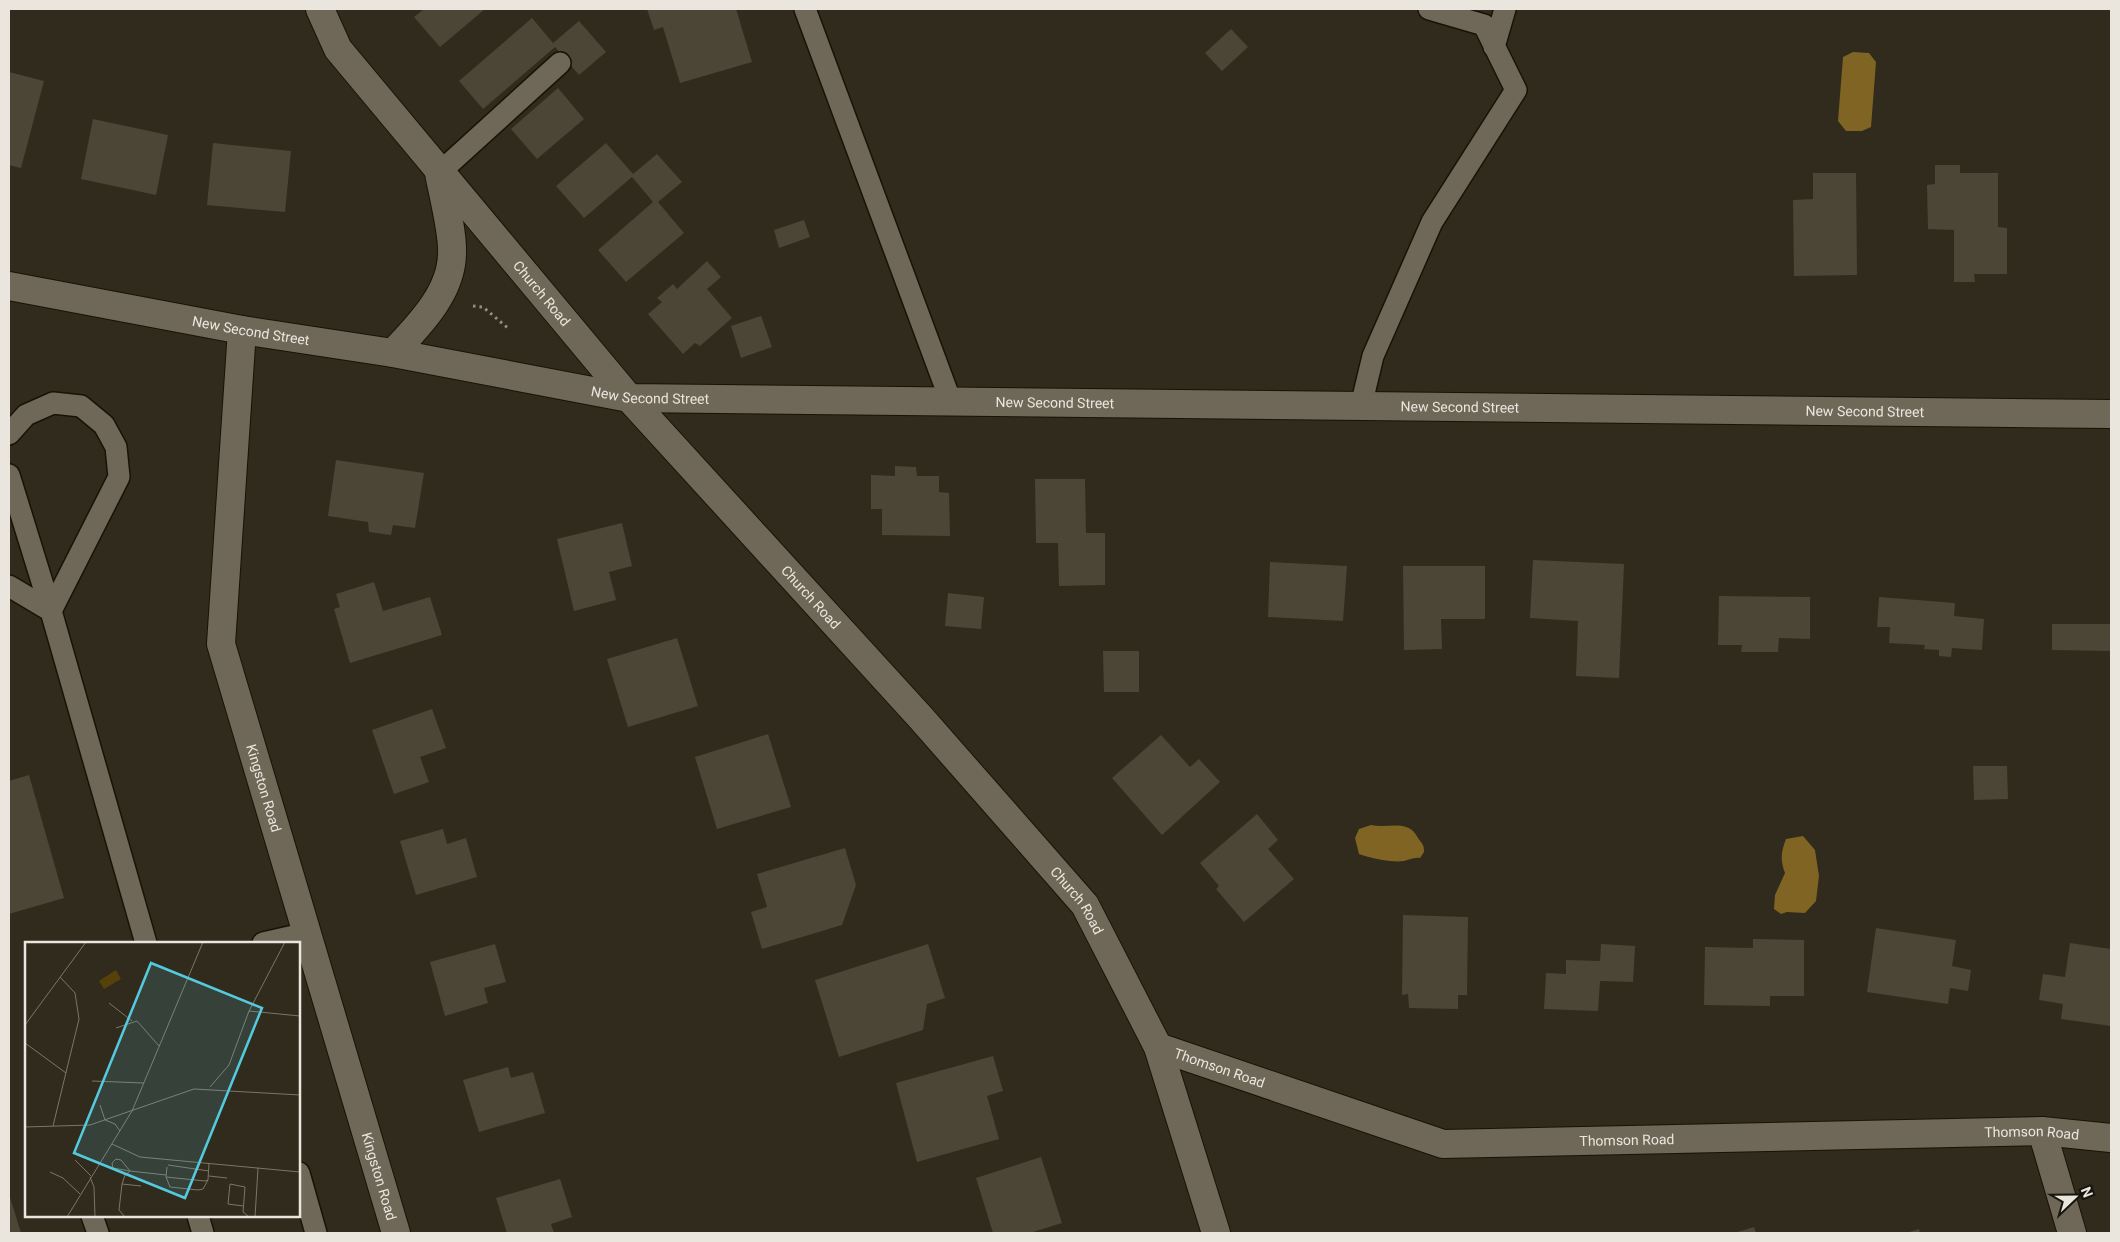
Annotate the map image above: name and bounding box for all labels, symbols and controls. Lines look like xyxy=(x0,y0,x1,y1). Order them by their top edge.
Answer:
street label: Church Road xyxy=(510,258,573,329)
street label: New Second Street xyxy=(191,313,311,348)
street label: New Second Street xyxy=(590,383,710,407)
street label: New Second Street xyxy=(995,394,1115,411)
street label: New Second Street xyxy=(1400,398,1520,416)
street label: New Second Street xyxy=(1805,403,1925,420)
street label: Church Road xyxy=(778,562,844,632)
street label: Kingston Road xyxy=(243,742,284,834)
street label: Church Road xyxy=(1047,864,1107,937)
inset map xyxy=(25,942,300,1217)
street label: Thomson Road xyxy=(1172,1045,1267,1091)
street label: Thomson Road xyxy=(1984,1123,2080,1143)
street label: Kingston Road xyxy=(359,1130,400,1222)
street label: Thomson Road xyxy=(1579,1131,1675,1149)
north arrow xyxy=(2050,1172,2100,1222)
text: N xyxy=(2078,1185,2096,1200)

